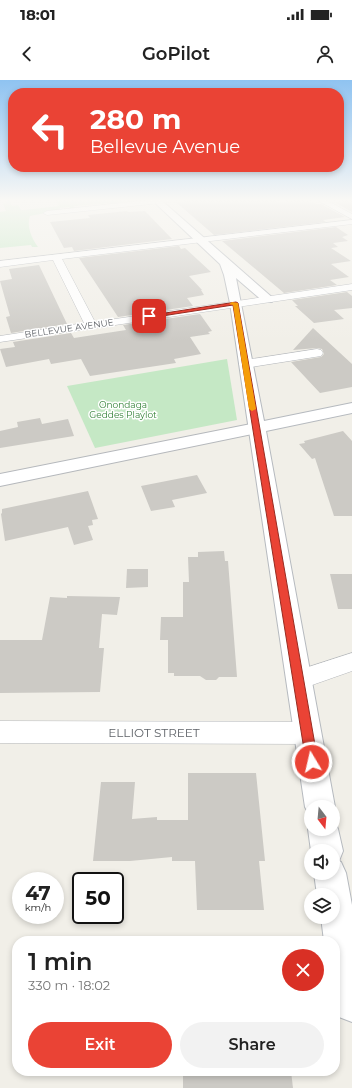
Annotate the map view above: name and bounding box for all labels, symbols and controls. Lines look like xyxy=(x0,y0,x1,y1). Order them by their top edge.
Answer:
text: 18:01 xyxy=(20,5,56,24)
icon: back xyxy=(16,43,38,65)
text: GoPilot xyxy=(142,43,210,65)
icon: person xyxy=(314,43,336,65)
text: 280 m xyxy=(90,102,181,136)
icon: left xyxy=(24,104,76,156)
text: Bellevue Avenue xyxy=(90,136,240,158)
pin xyxy=(132,299,166,333)
icon: arrive xyxy=(138,305,160,327)
street label: BELLEVUE AVENUE xyxy=(24,316,114,340)
park label: Onondaga Geddes Playlot xyxy=(89,399,157,420)
street label: ELLIOT STREET xyxy=(108,725,200,740)
position arrow xyxy=(291,741,333,783)
north arrow xyxy=(304,800,340,836)
map controls xyxy=(304,800,340,924)
button: sound xyxy=(304,844,340,880)
speed limit sign: 50 xyxy=(72,872,124,924)
text: 47 xyxy=(25,881,51,905)
button: layers xyxy=(304,888,340,924)
text: km/h xyxy=(25,901,51,914)
text: 1 min xyxy=(28,947,92,976)
button: close xyxy=(282,949,324,991)
text: 330 m · 18:02 xyxy=(28,977,110,993)
button: Exit xyxy=(28,1022,172,1068)
button: Share xyxy=(180,1022,324,1068)

